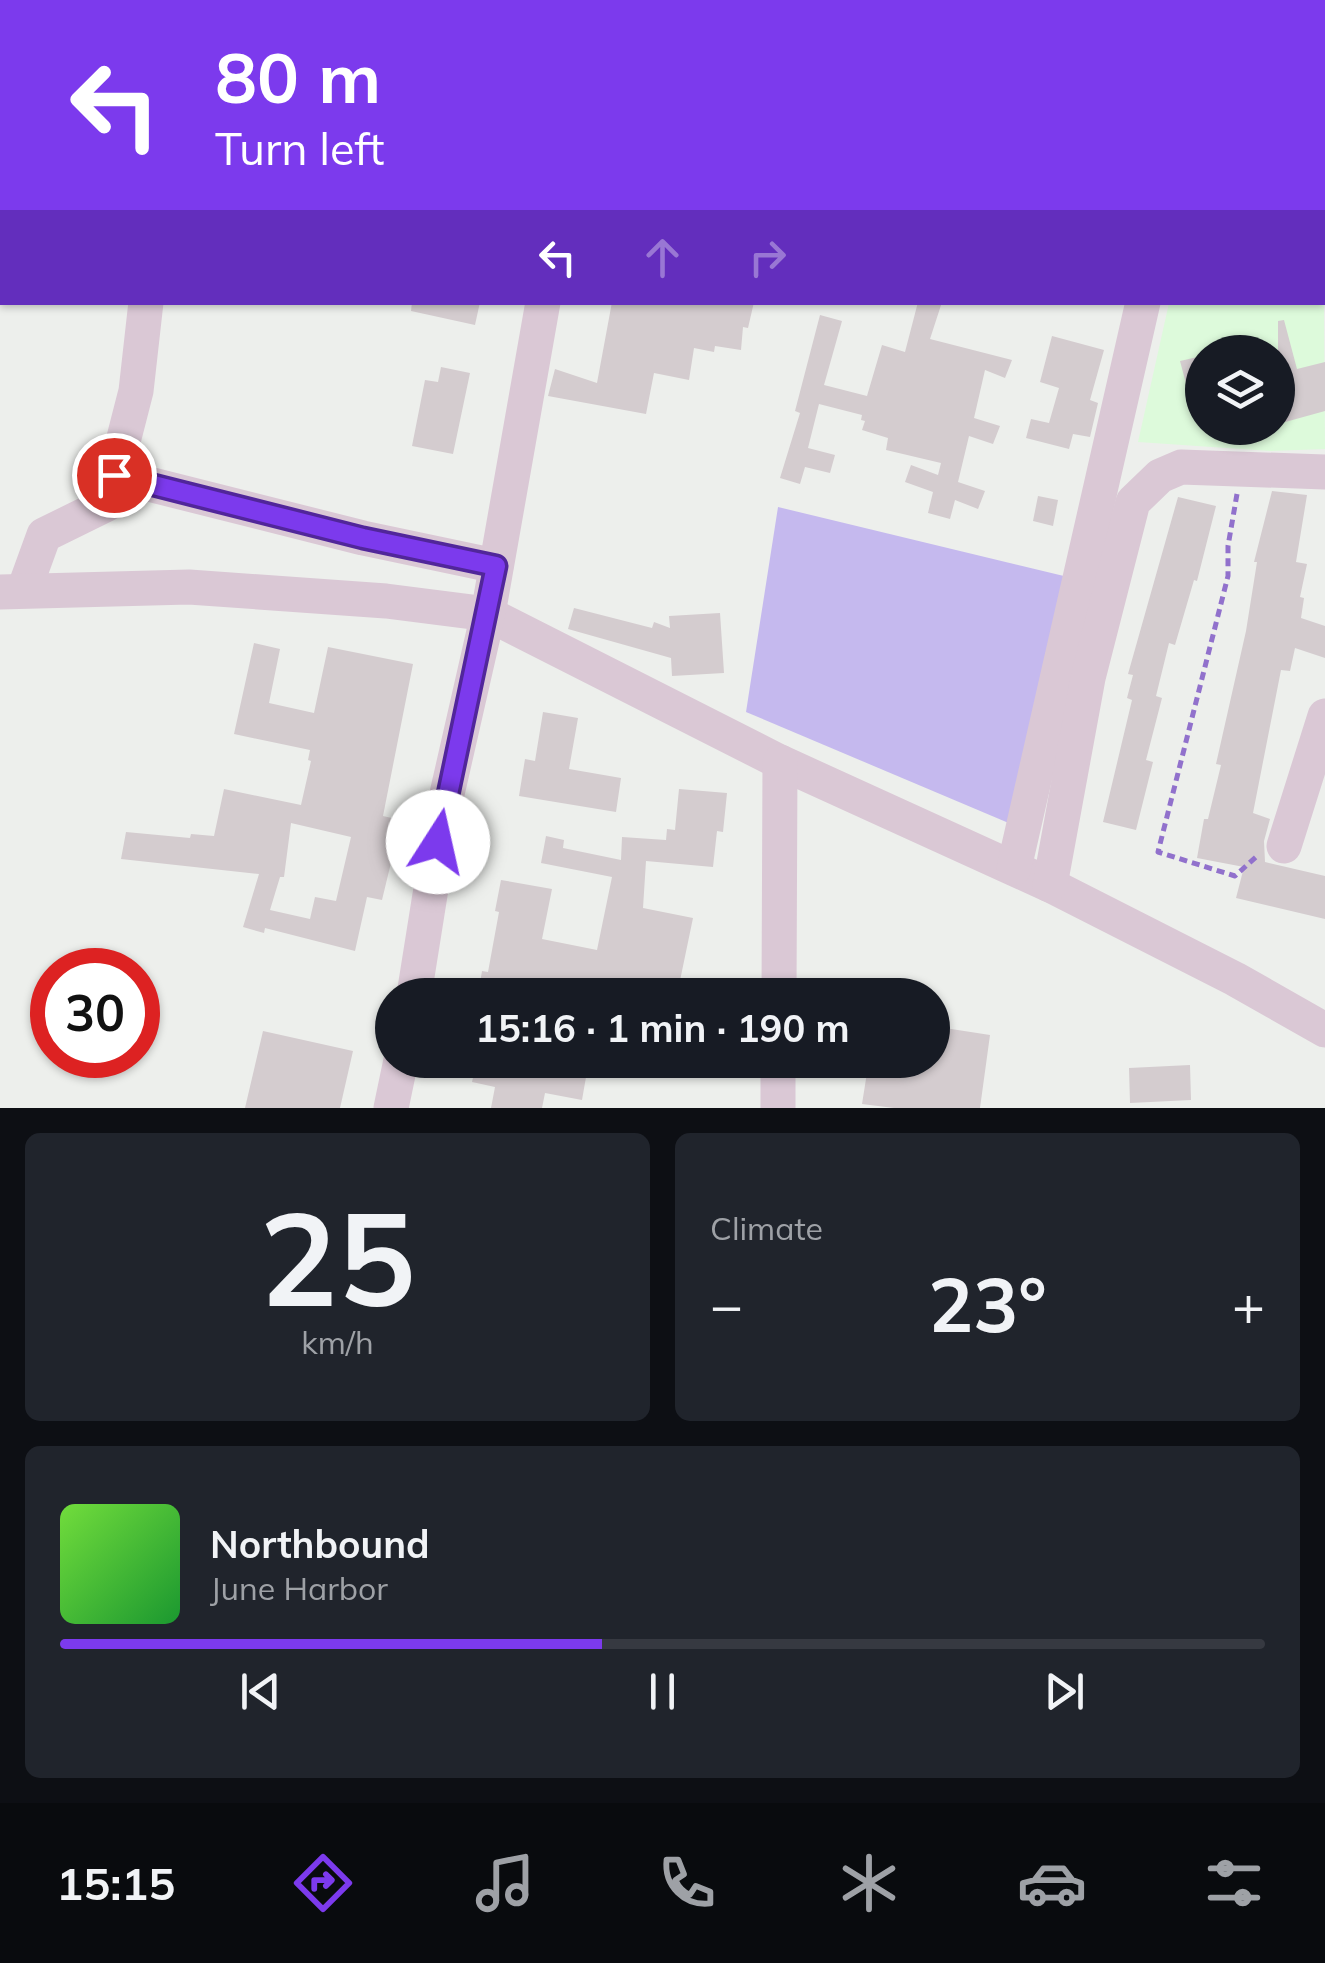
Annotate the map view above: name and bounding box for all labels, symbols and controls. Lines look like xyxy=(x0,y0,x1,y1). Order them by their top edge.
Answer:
text: 80 m xyxy=(215,33,381,121)
icon: left xyxy=(50,40,180,170)
text: Turn left xyxy=(215,120,384,176)
icon: left xyxy=(530,230,585,285)
icon: ahead xyxy=(635,230,690,285)
icon: right xyxy=(740,230,795,285)
map controls xyxy=(1185,335,1295,445)
button: layers xyxy=(1185,335,1295,445)
pin xyxy=(72,433,157,518)
icon: arrive xyxy=(87,448,142,503)
position arrow xyxy=(386,790,490,894)
speed limit sign: 30 xyxy=(30,948,160,1078)
text: 15:16 · 1 min · 190 m xyxy=(475,1004,850,1052)
text: 25 xyxy=(259,1175,416,1339)
text: Climate xyxy=(710,1208,823,1248)
text: 23° xyxy=(928,1257,1047,1351)
text: − xyxy=(710,1270,743,1339)
text: + xyxy=(1232,1270,1265,1339)
text: km/h xyxy=(301,1322,374,1362)
text: Northbound xyxy=(210,1520,430,1568)
text: June Harbor xyxy=(210,1568,388,1608)
icon: previous xyxy=(233,1664,288,1719)
icon: pause xyxy=(635,1664,690,1719)
icon: next xyxy=(1037,1664,1092,1719)
icon: directions xyxy=(288,1848,358,1918)
icon: music xyxy=(470,1848,540,1918)
icon: phone xyxy=(652,1848,722,1918)
icon: climate xyxy=(834,1848,904,1918)
icon: car xyxy=(1017,1848,1087,1918)
icon: filters xyxy=(1199,1848,1269,1918)
text: 15:15 xyxy=(56,1855,175,1911)

